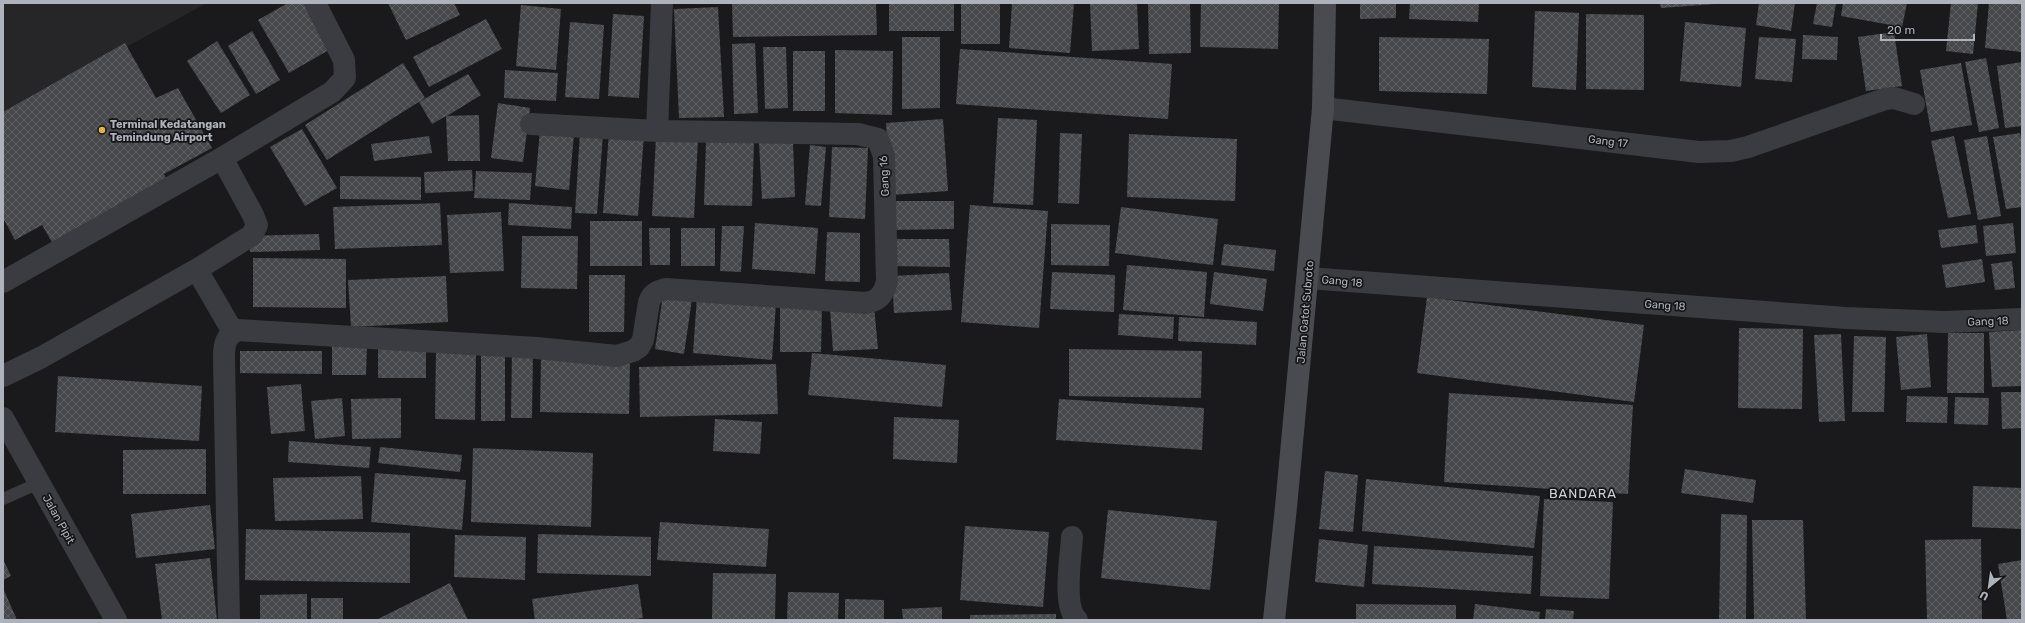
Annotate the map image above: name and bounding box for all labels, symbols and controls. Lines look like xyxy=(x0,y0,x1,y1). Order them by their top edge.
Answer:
scale bar xyxy=(1881,16,1974,42)
text: 20 m xyxy=(1887,23,1915,37)
place label: Terminal Kedatangan Temindung Airport xyxy=(110,118,226,144)
marker: Terminal Kedatangan Temindung Airport xyxy=(97,125,107,135)
street label: Gang 17 xyxy=(1587,133,1629,150)
street label: Gang 16 xyxy=(877,155,892,197)
street label: Jalan Gatot Subroto xyxy=(1295,260,1316,364)
street label: Gang 18 xyxy=(1321,273,1363,290)
street label: Gang 18 xyxy=(1644,298,1686,313)
street label: Gang 18 xyxy=(1967,314,2009,329)
district label: BANDARA xyxy=(1549,486,1617,501)
street label: Jalan Pipit xyxy=(40,492,78,547)
north arrow xyxy=(1969,567,2009,607)
text: U xyxy=(1978,588,1991,603)

